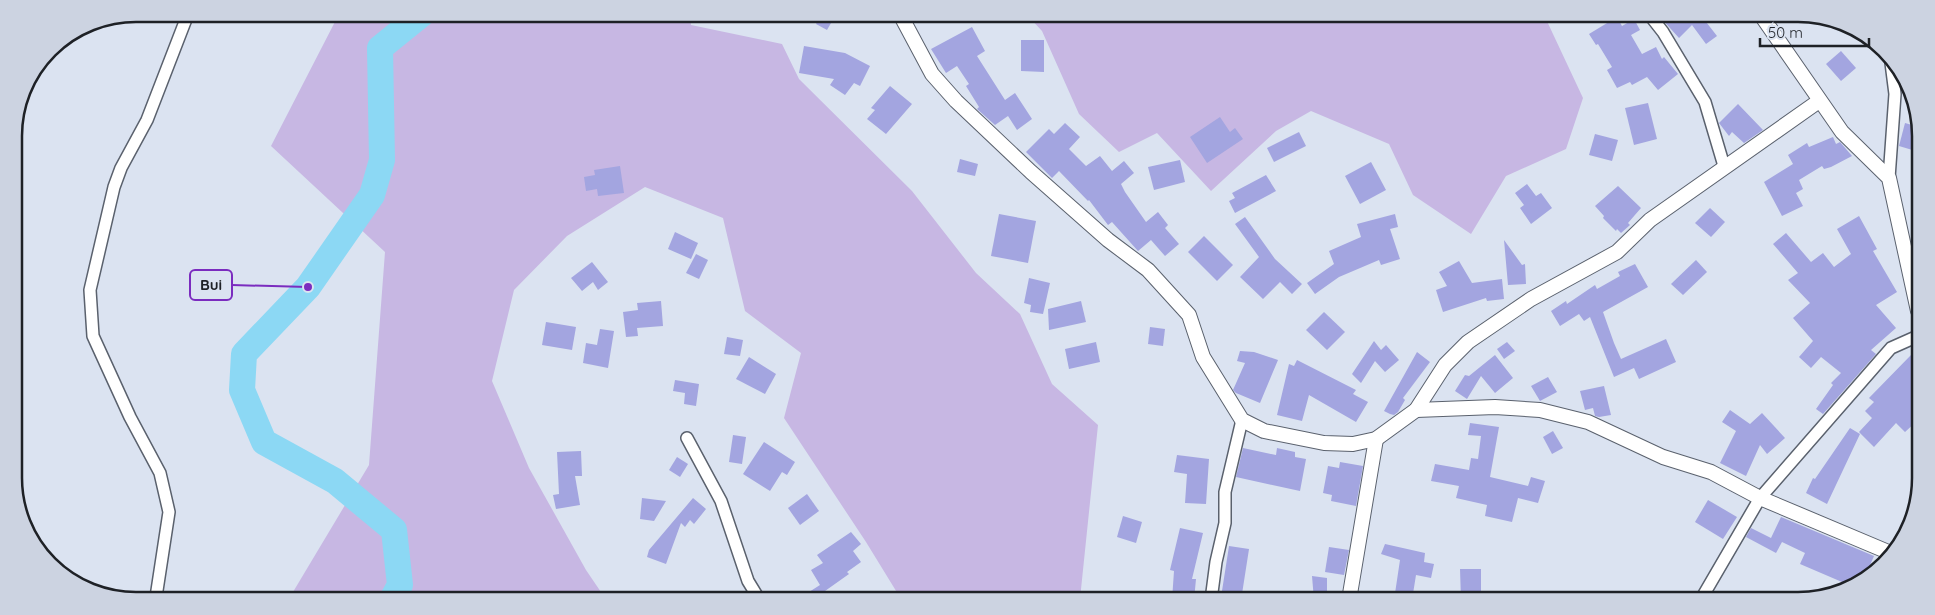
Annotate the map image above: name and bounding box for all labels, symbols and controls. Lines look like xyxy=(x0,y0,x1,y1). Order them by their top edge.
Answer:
scale bar xyxy=(1760,15,1869,47)
text: 50 m xyxy=(1768,23,1803,42)
callout: Bui xyxy=(190,270,232,300)
text: Bui xyxy=(200,275,222,294)

